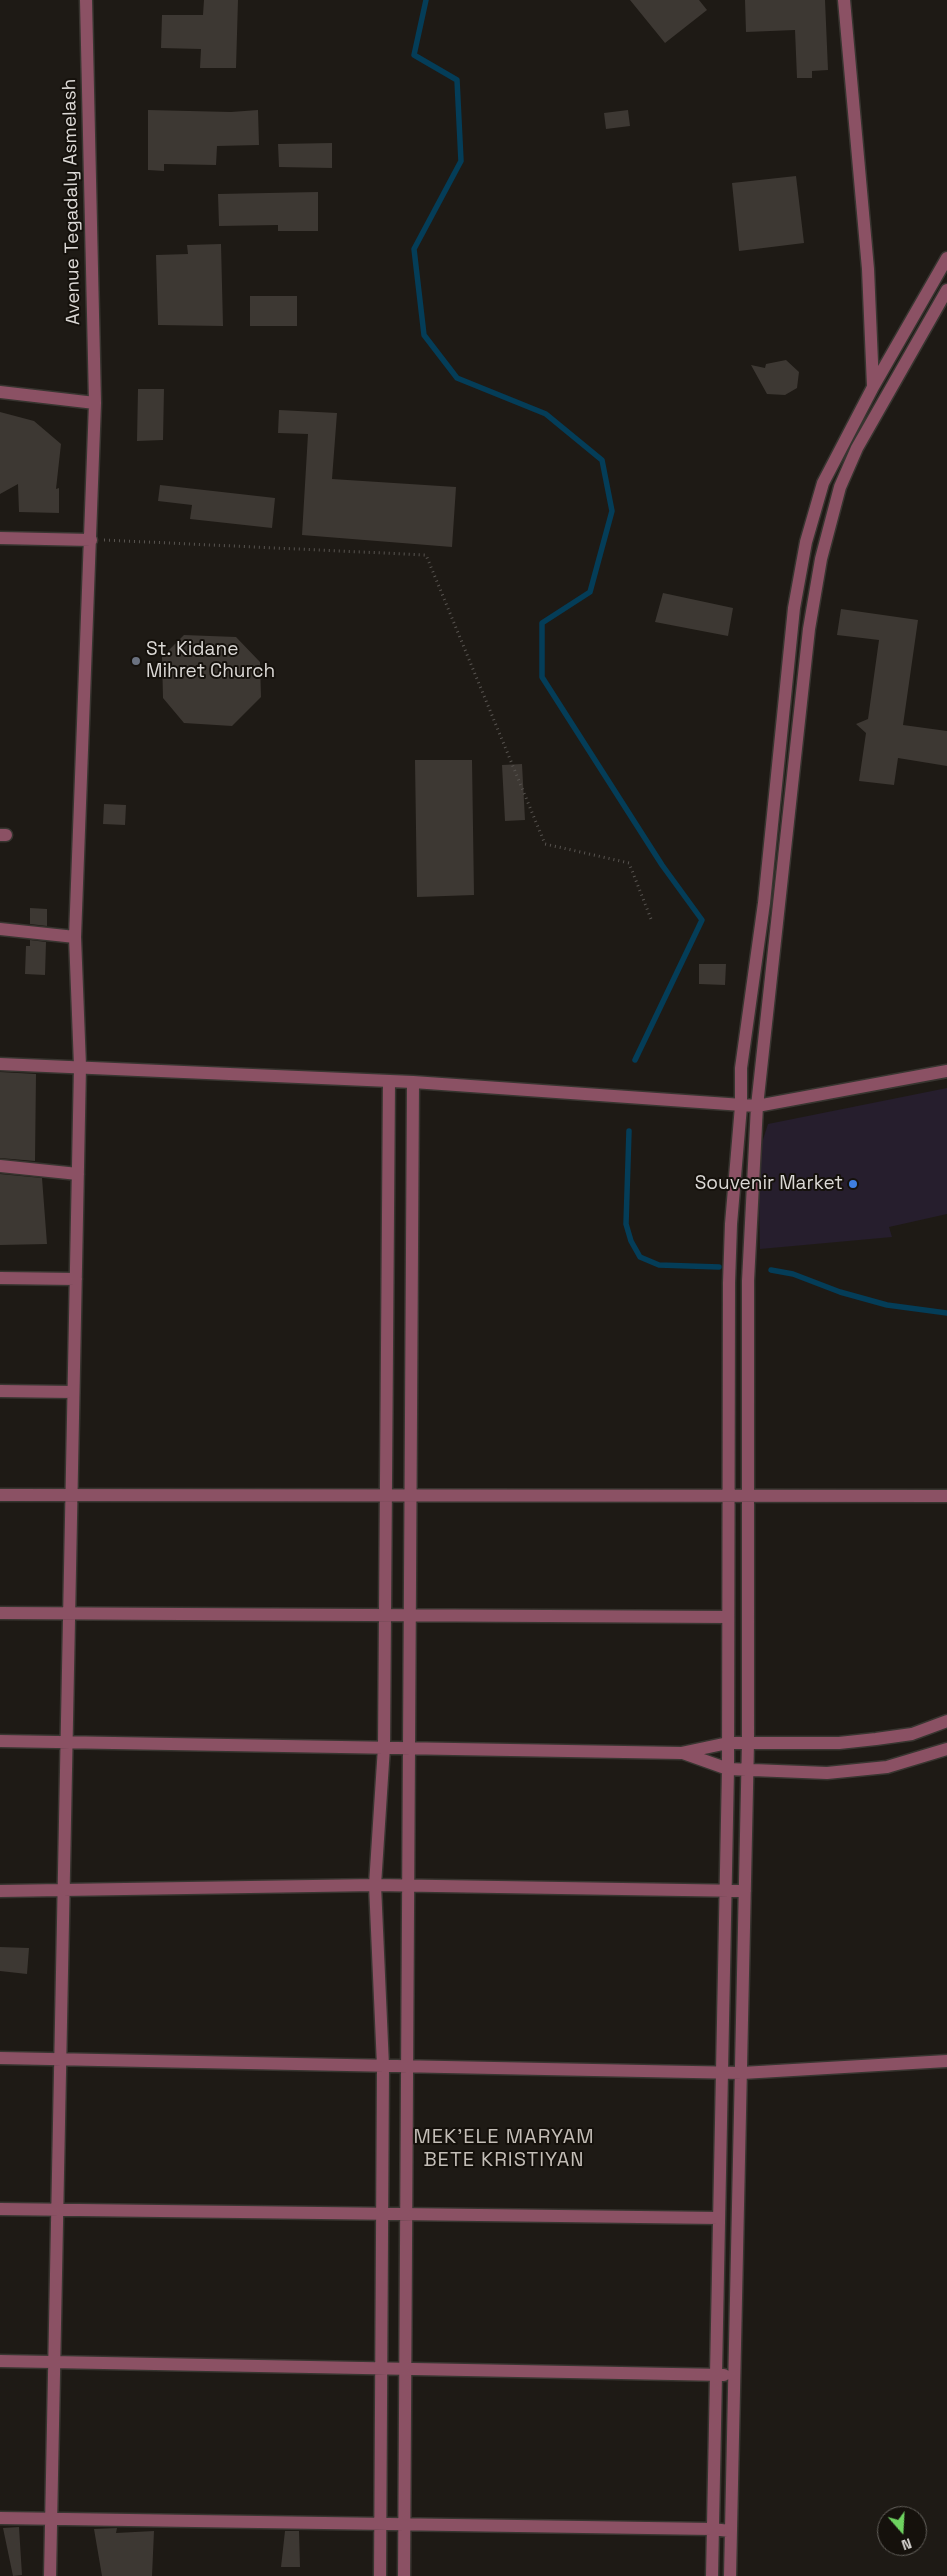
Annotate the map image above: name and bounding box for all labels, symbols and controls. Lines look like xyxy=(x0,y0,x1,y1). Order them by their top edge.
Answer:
street label: Avenue Tegadaly Asmelash xyxy=(58,79,86,325)
place label: St. Kidane Mihret Church xyxy=(146,639,275,683)
marker: St. Kidane Mihret Church xyxy=(130,655,142,667)
place label: Souvenir Market xyxy=(695,1173,843,1195)
marker: Souvenir Market xyxy=(847,1178,859,1190)
district label: MEK'ELE MARYAM BETE KRISTIYAN xyxy=(412,2126,596,2173)
north arrow xyxy=(877,2506,927,2556)
text: N xyxy=(899,2534,914,2554)

